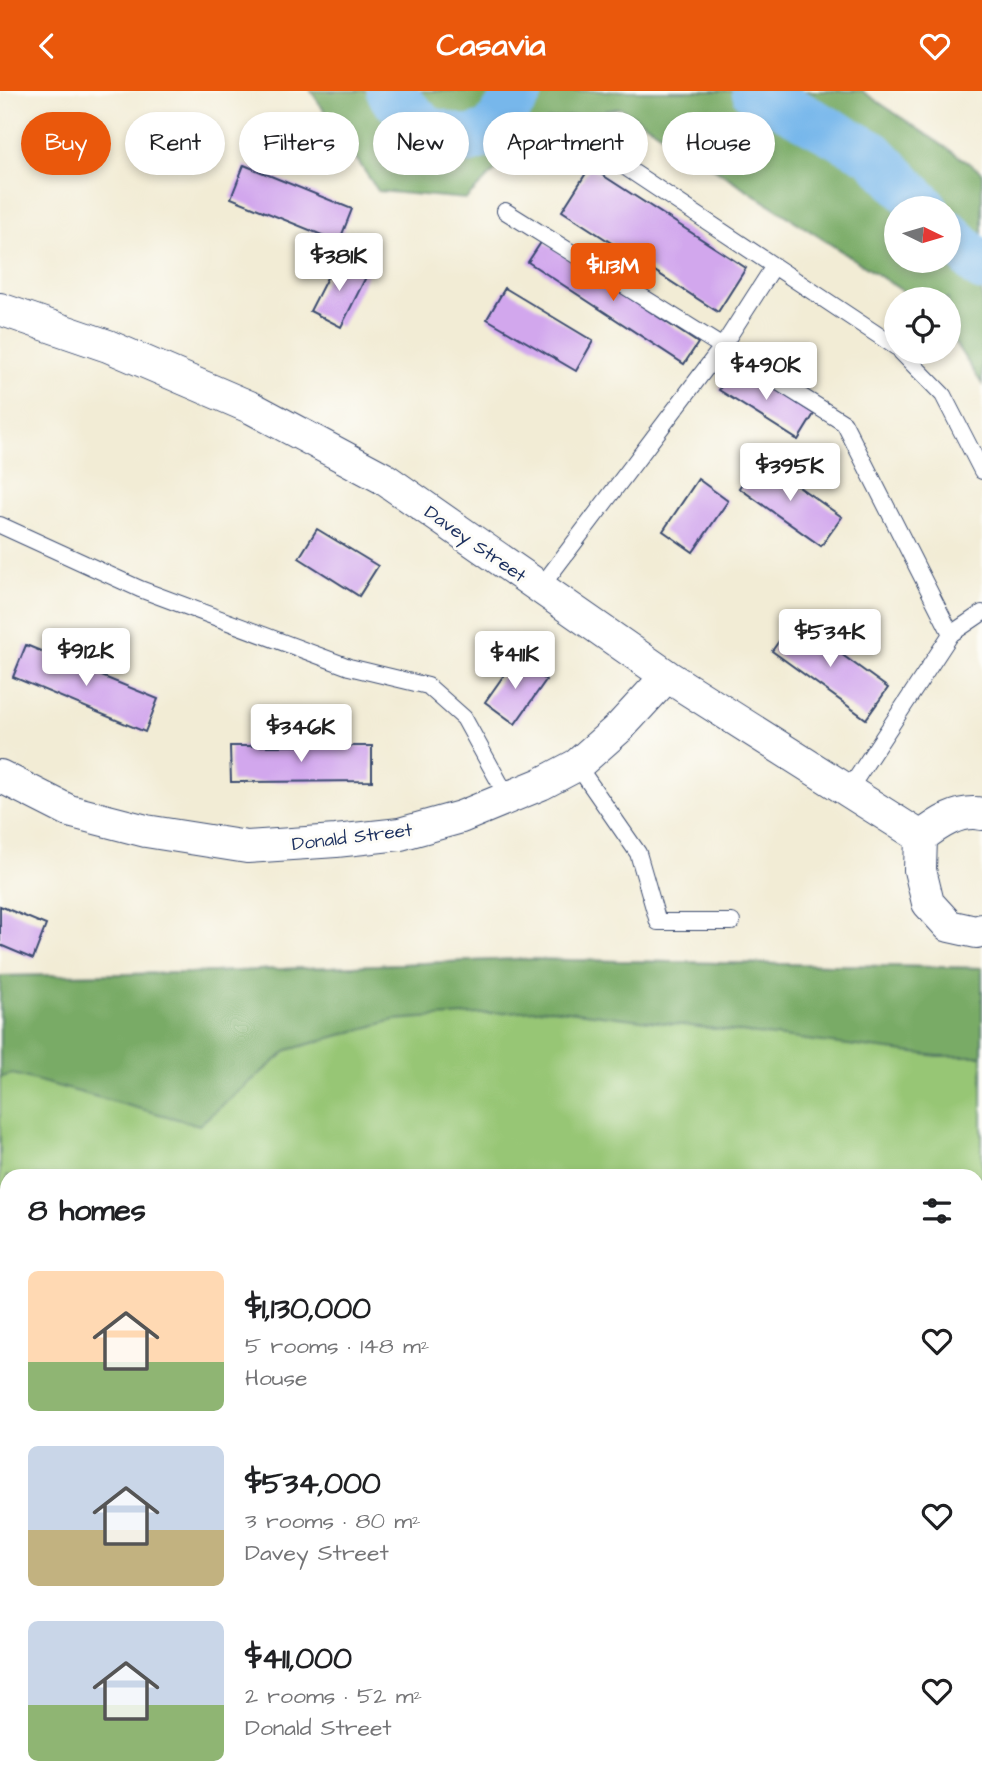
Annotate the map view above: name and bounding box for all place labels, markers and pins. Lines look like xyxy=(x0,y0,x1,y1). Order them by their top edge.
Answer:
pin: $381K xyxy=(290,233,388,293)
pin: $1.13M xyxy=(556,243,670,303)
pin: $490K xyxy=(717,343,815,402)
pin: $395K xyxy=(741,443,839,503)
pin: $534K xyxy=(781,609,879,669)
pin: $912K xyxy=(37,629,135,688)
pin: $411K xyxy=(466,631,564,691)
pin: $346K xyxy=(252,705,350,764)

